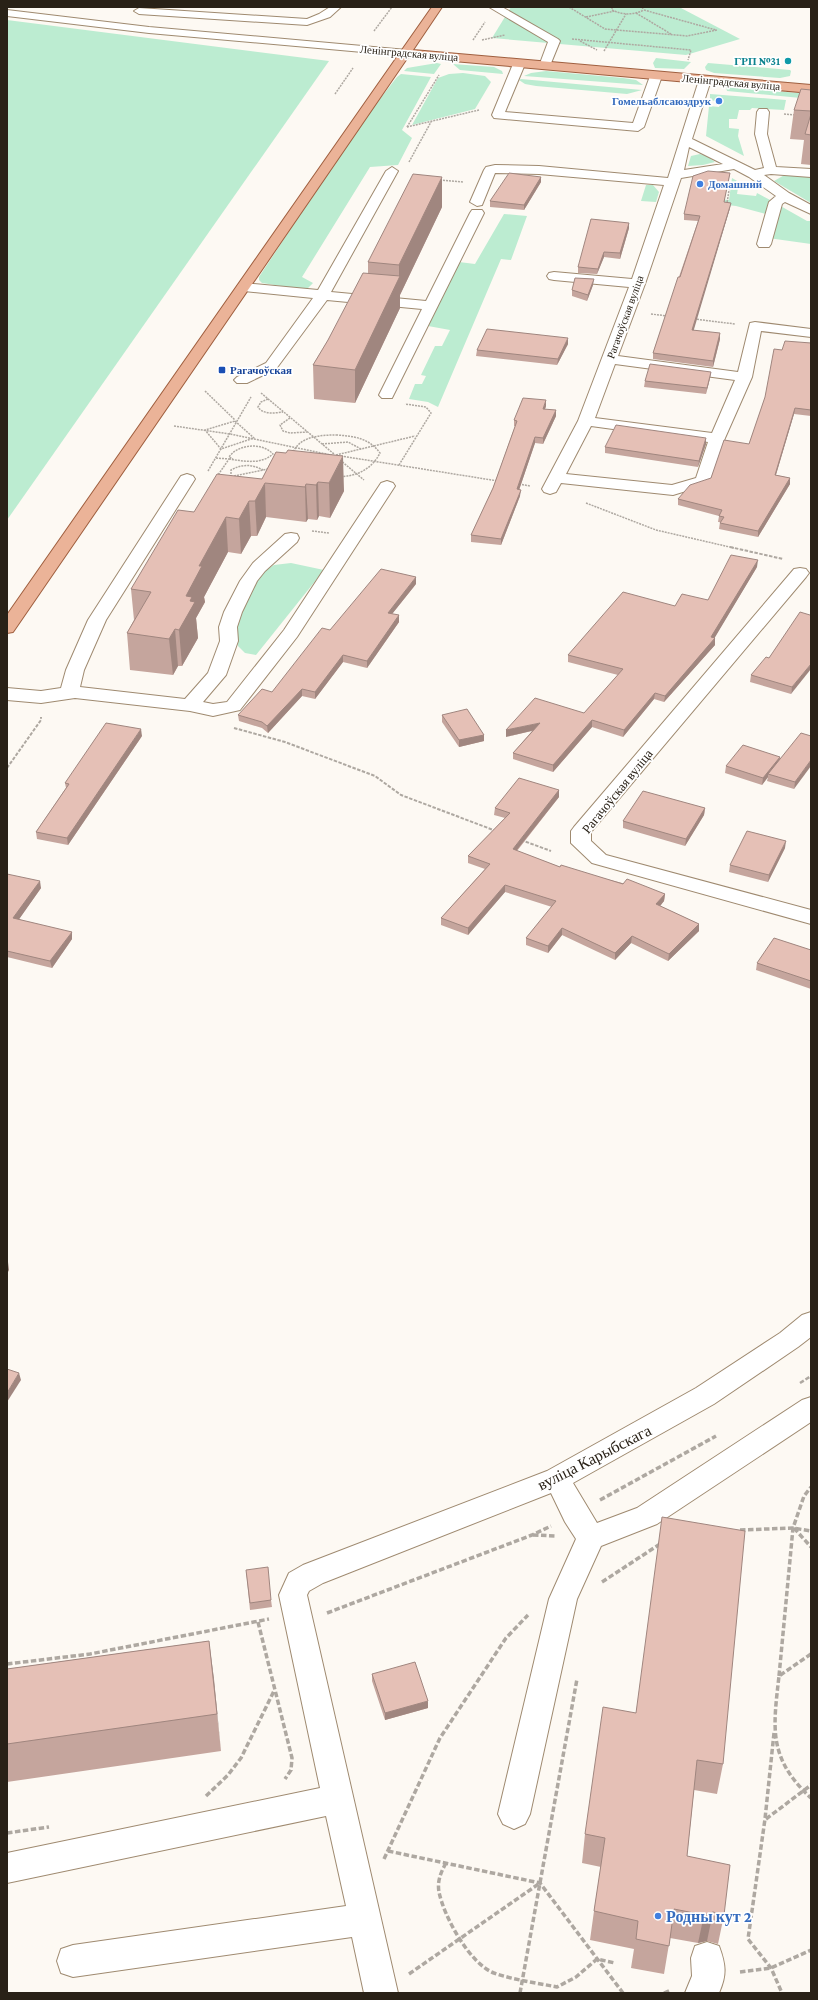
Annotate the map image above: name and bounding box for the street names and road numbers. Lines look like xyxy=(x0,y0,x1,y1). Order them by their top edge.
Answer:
street label: Ленінградская вуліца xyxy=(359,43,459,63)
street label: Ленінградская вуліца xyxy=(681,72,781,92)
street label: Рагачоўская вуліца xyxy=(604,274,646,360)
street label: Рагачоўская вуліца xyxy=(579,746,656,836)
street label: вуліца Карыбскага xyxy=(535,1421,654,1494)

